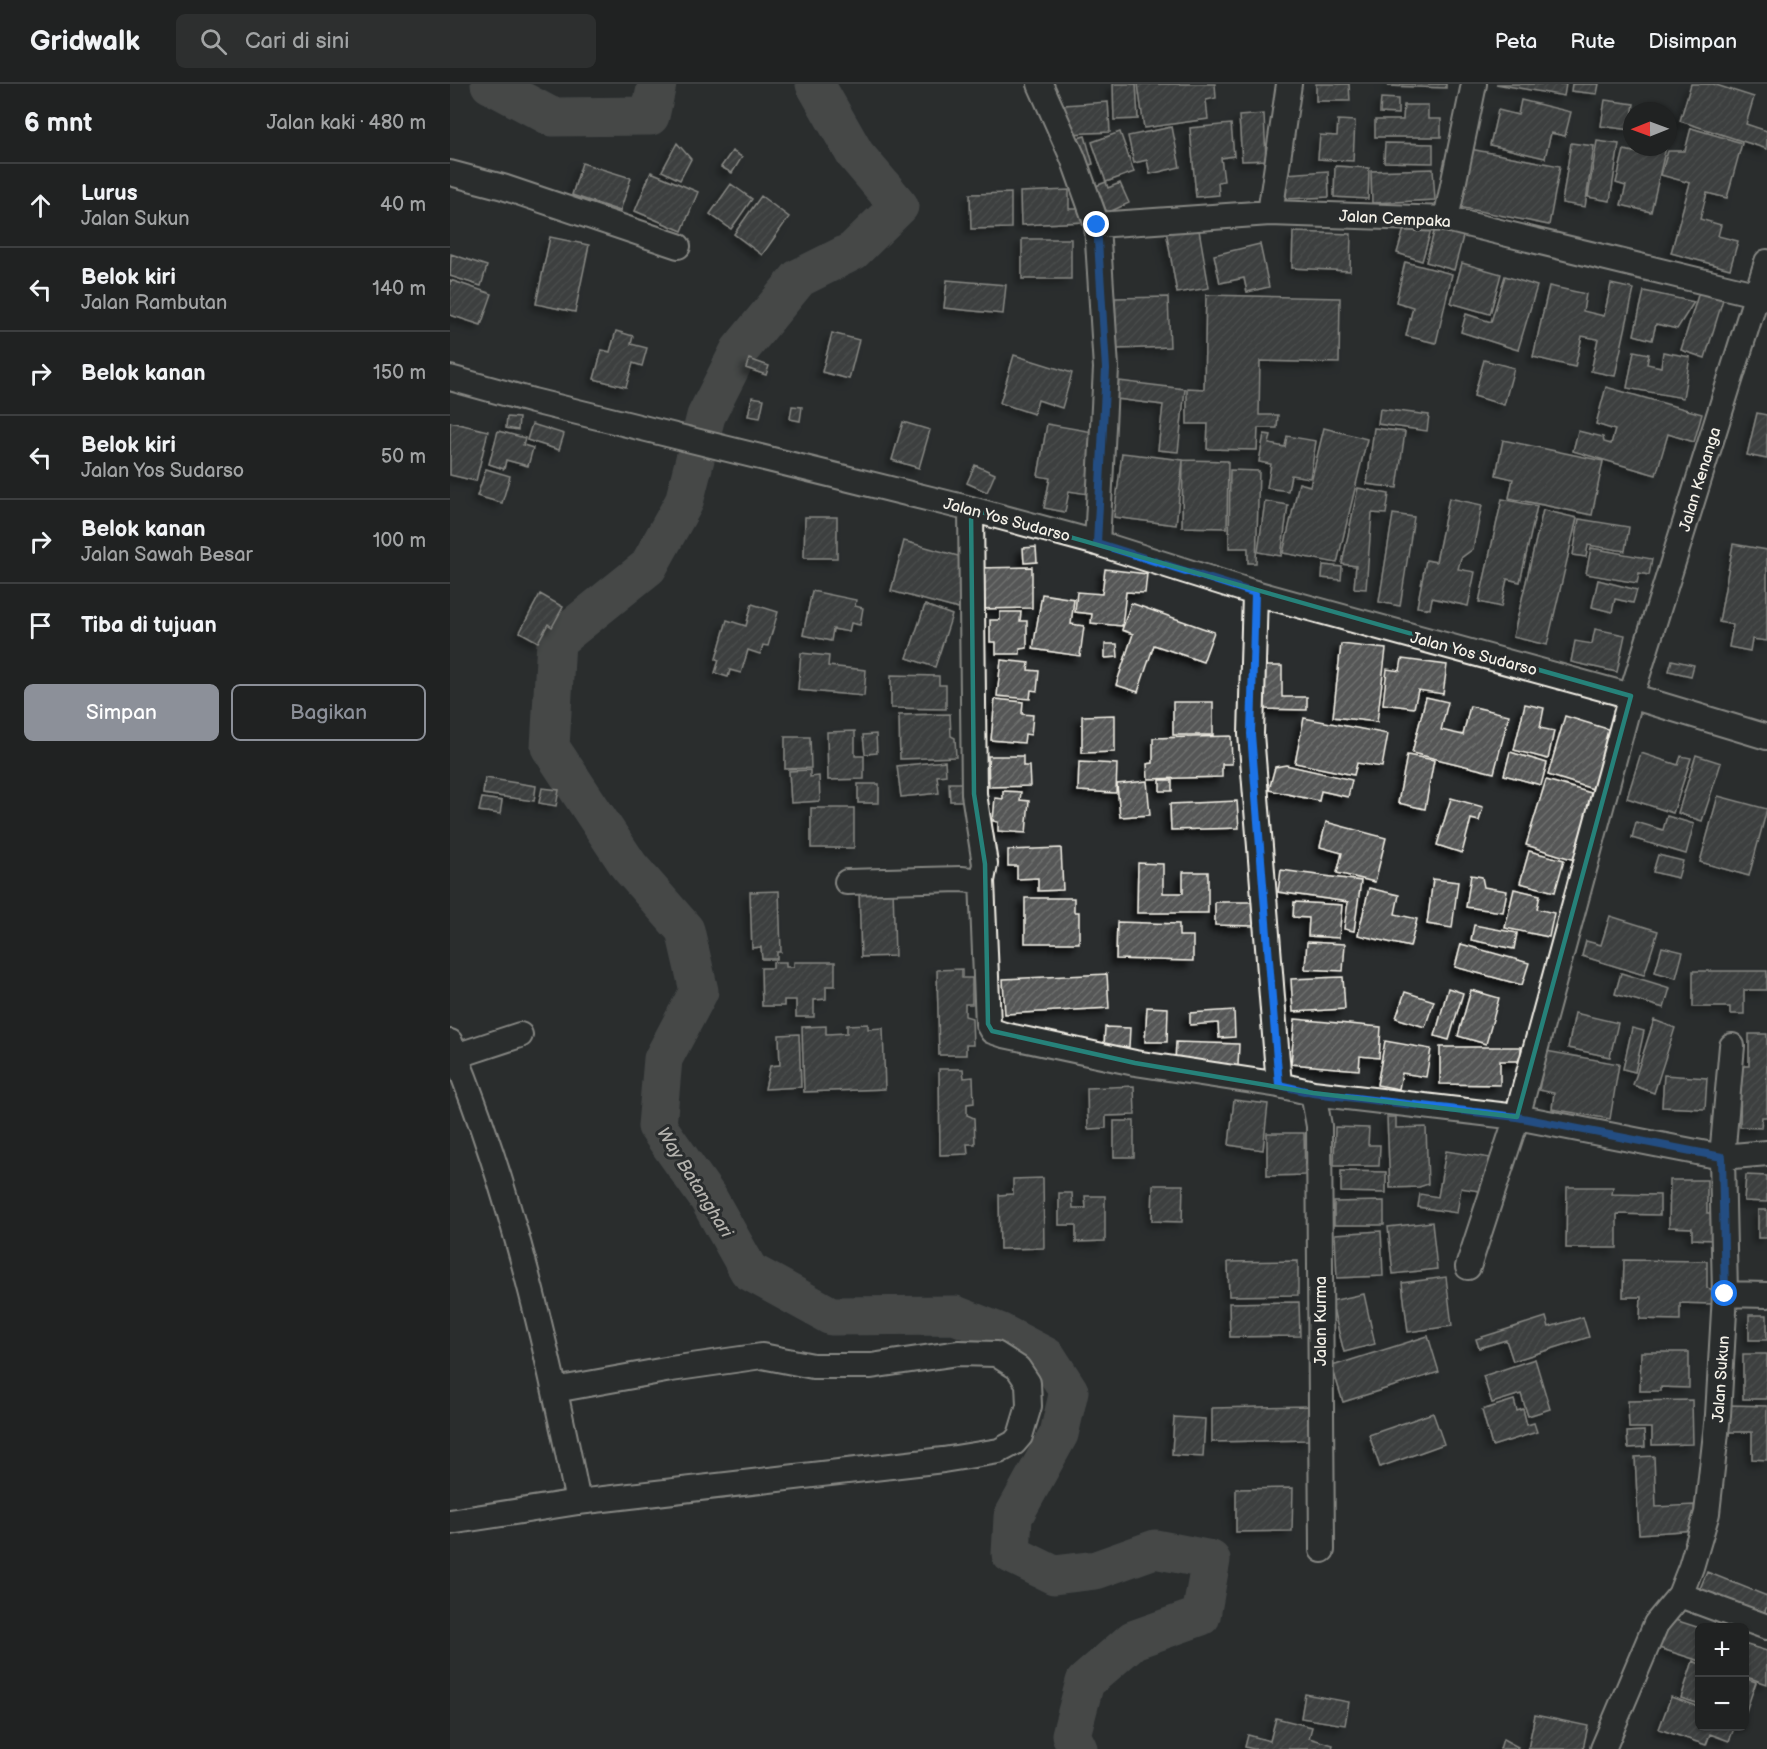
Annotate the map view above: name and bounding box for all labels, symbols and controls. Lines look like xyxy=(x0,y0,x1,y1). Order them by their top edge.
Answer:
search box xyxy=(176,14,596,68)
text: Gridwalk xyxy=(30,25,140,58)
icon: search xyxy=(197,25,230,58)
text: Cari di sini xyxy=(245,28,349,55)
text: Peta xyxy=(1495,29,1537,54)
text: Rute xyxy=(1570,29,1615,54)
text: Disimpan xyxy=(1648,29,1737,54)
north arrow xyxy=(1623,102,1677,156)
text: 6 mnt xyxy=(24,108,92,139)
text: Jalan kaki · 480 m xyxy=(266,111,426,135)
text: Lurus xyxy=(81,180,137,207)
icon: ahead xyxy=(24,189,57,222)
text: 40 m xyxy=(380,193,426,217)
text: Jalan Sukun xyxy=(81,207,190,231)
street label: Jalan Cempaka xyxy=(1338,207,1451,232)
route end xyxy=(1083,211,1109,237)
text: Belok kiri xyxy=(81,264,176,291)
icon: left xyxy=(24,273,57,306)
text: 140 m xyxy=(372,277,426,301)
text: Jalan Rambutan xyxy=(81,291,227,315)
icon: right xyxy=(24,357,57,390)
text: Belok kanan xyxy=(81,360,206,387)
text: 150 m xyxy=(373,361,426,385)
street label: Jalan Kenanga xyxy=(1676,425,1725,534)
text: Belok kiri xyxy=(81,432,176,459)
icon: left xyxy=(24,441,57,474)
text: 50 m xyxy=(381,445,426,469)
text: Jalan Yos Sudarso xyxy=(81,459,244,483)
street label: Jalan Yos Sudarso xyxy=(941,494,1072,547)
text: Belok kanan xyxy=(81,516,206,543)
icon: right xyxy=(24,525,57,558)
text: 100 m xyxy=(373,529,426,553)
text: Jalan Sawah Besar xyxy=(81,543,253,567)
icon: arrive xyxy=(24,609,57,642)
text: Tiba di tujuan xyxy=(81,612,217,639)
street label: Jalan Yos Sudarso xyxy=(1408,628,1539,681)
button: Simpan xyxy=(24,684,219,741)
button: Bagikan xyxy=(231,684,426,741)
water label: Way Batanghari xyxy=(652,1123,737,1242)
street label: Jalan Kurma xyxy=(1312,1276,1331,1366)
route start xyxy=(1711,1280,1737,1306)
street label: Jalan Sukun xyxy=(1709,1335,1734,1423)
map controls xyxy=(1695,1623,1749,1731)
button: + xyxy=(1695,1623,1749,1677)
button: − xyxy=(1695,1677,1749,1731)

